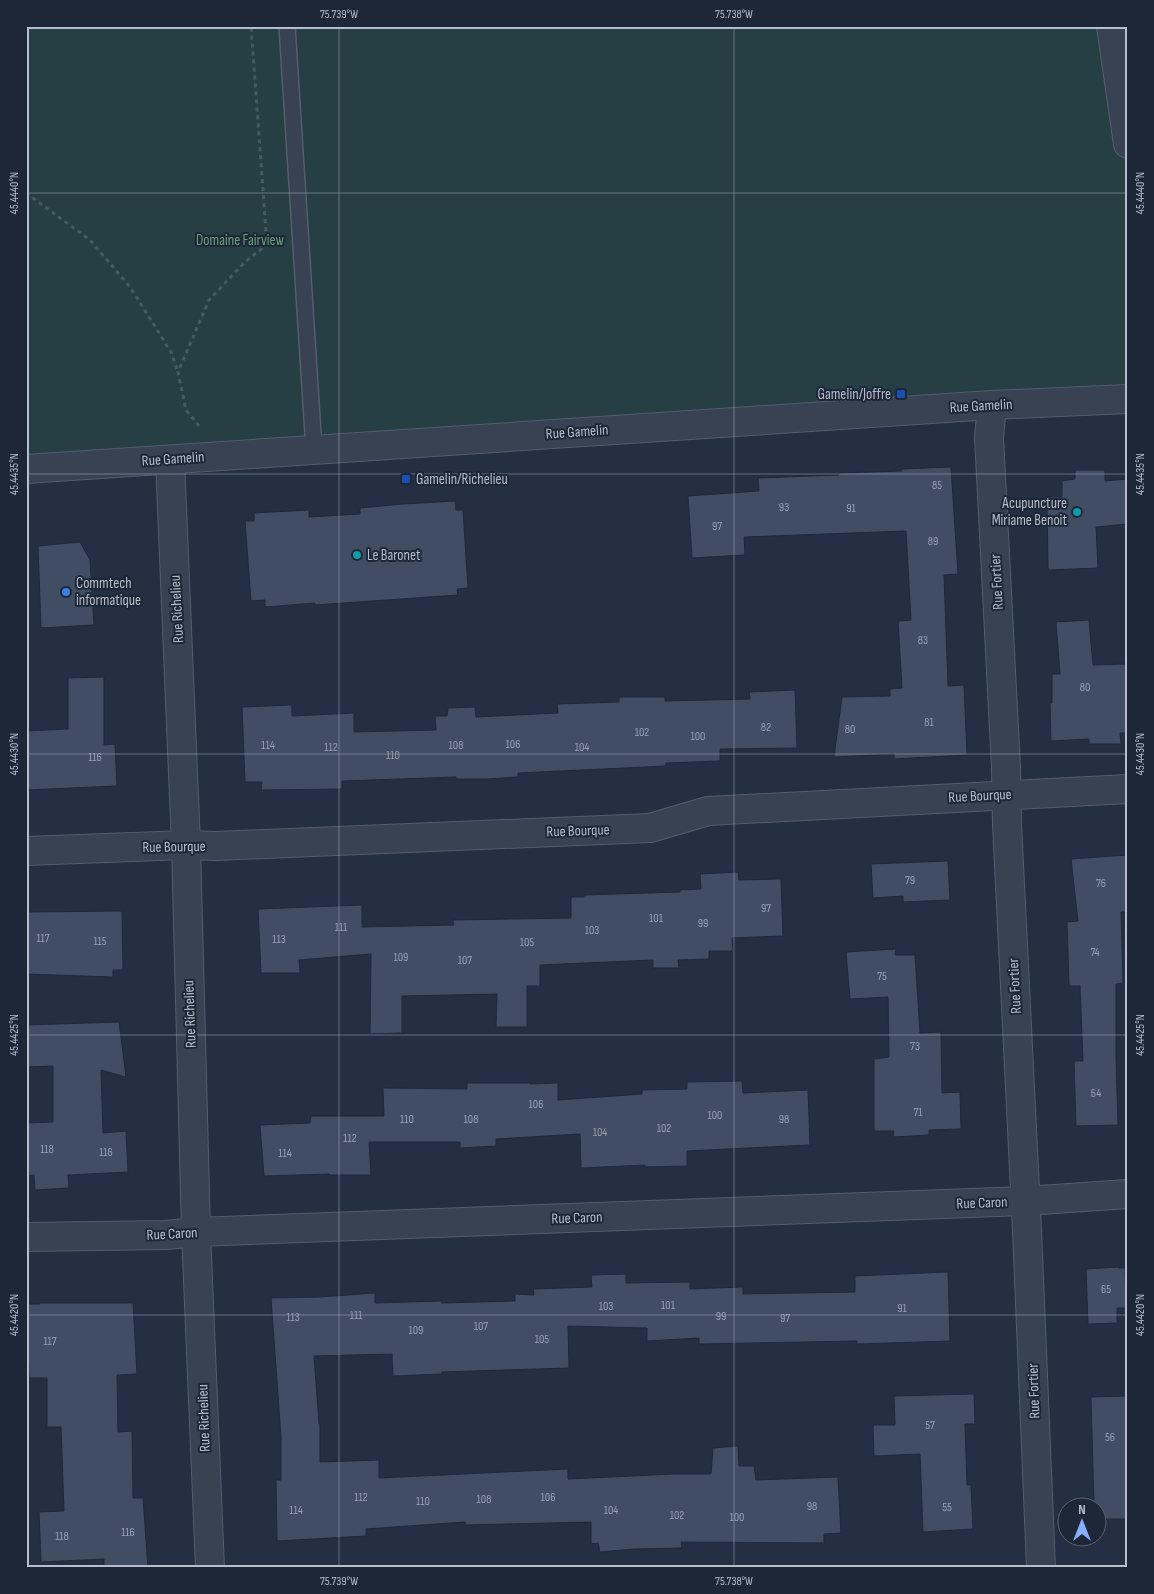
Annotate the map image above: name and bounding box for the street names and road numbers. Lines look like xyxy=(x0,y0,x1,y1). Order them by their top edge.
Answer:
street label: Rue Gamelin xyxy=(949,395,1013,417)
street label: Rue Gamelin xyxy=(545,420,609,444)
street label: Rue Gamelin xyxy=(141,447,205,471)
street label: Rue Fortier xyxy=(986,553,1008,610)
street label: Rue Richelieu xyxy=(166,575,188,643)
street label: Rue Bourque xyxy=(948,785,1012,807)
street label: Rue Bourque xyxy=(546,820,610,842)
street label: Rue Bourque xyxy=(142,837,206,857)
street label: Rue Fortier xyxy=(1004,957,1026,1014)
street label: Rue Richelieu xyxy=(179,980,201,1048)
street label: Rue Caron xyxy=(956,1193,1008,1213)
street label: Rue Caron xyxy=(551,1208,603,1228)
street label: Rue Caron xyxy=(146,1223,198,1245)
street label: Rue Fortier xyxy=(1024,1362,1044,1419)
street label: Rue Richelieu xyxy=(193,1384,215,1452)

